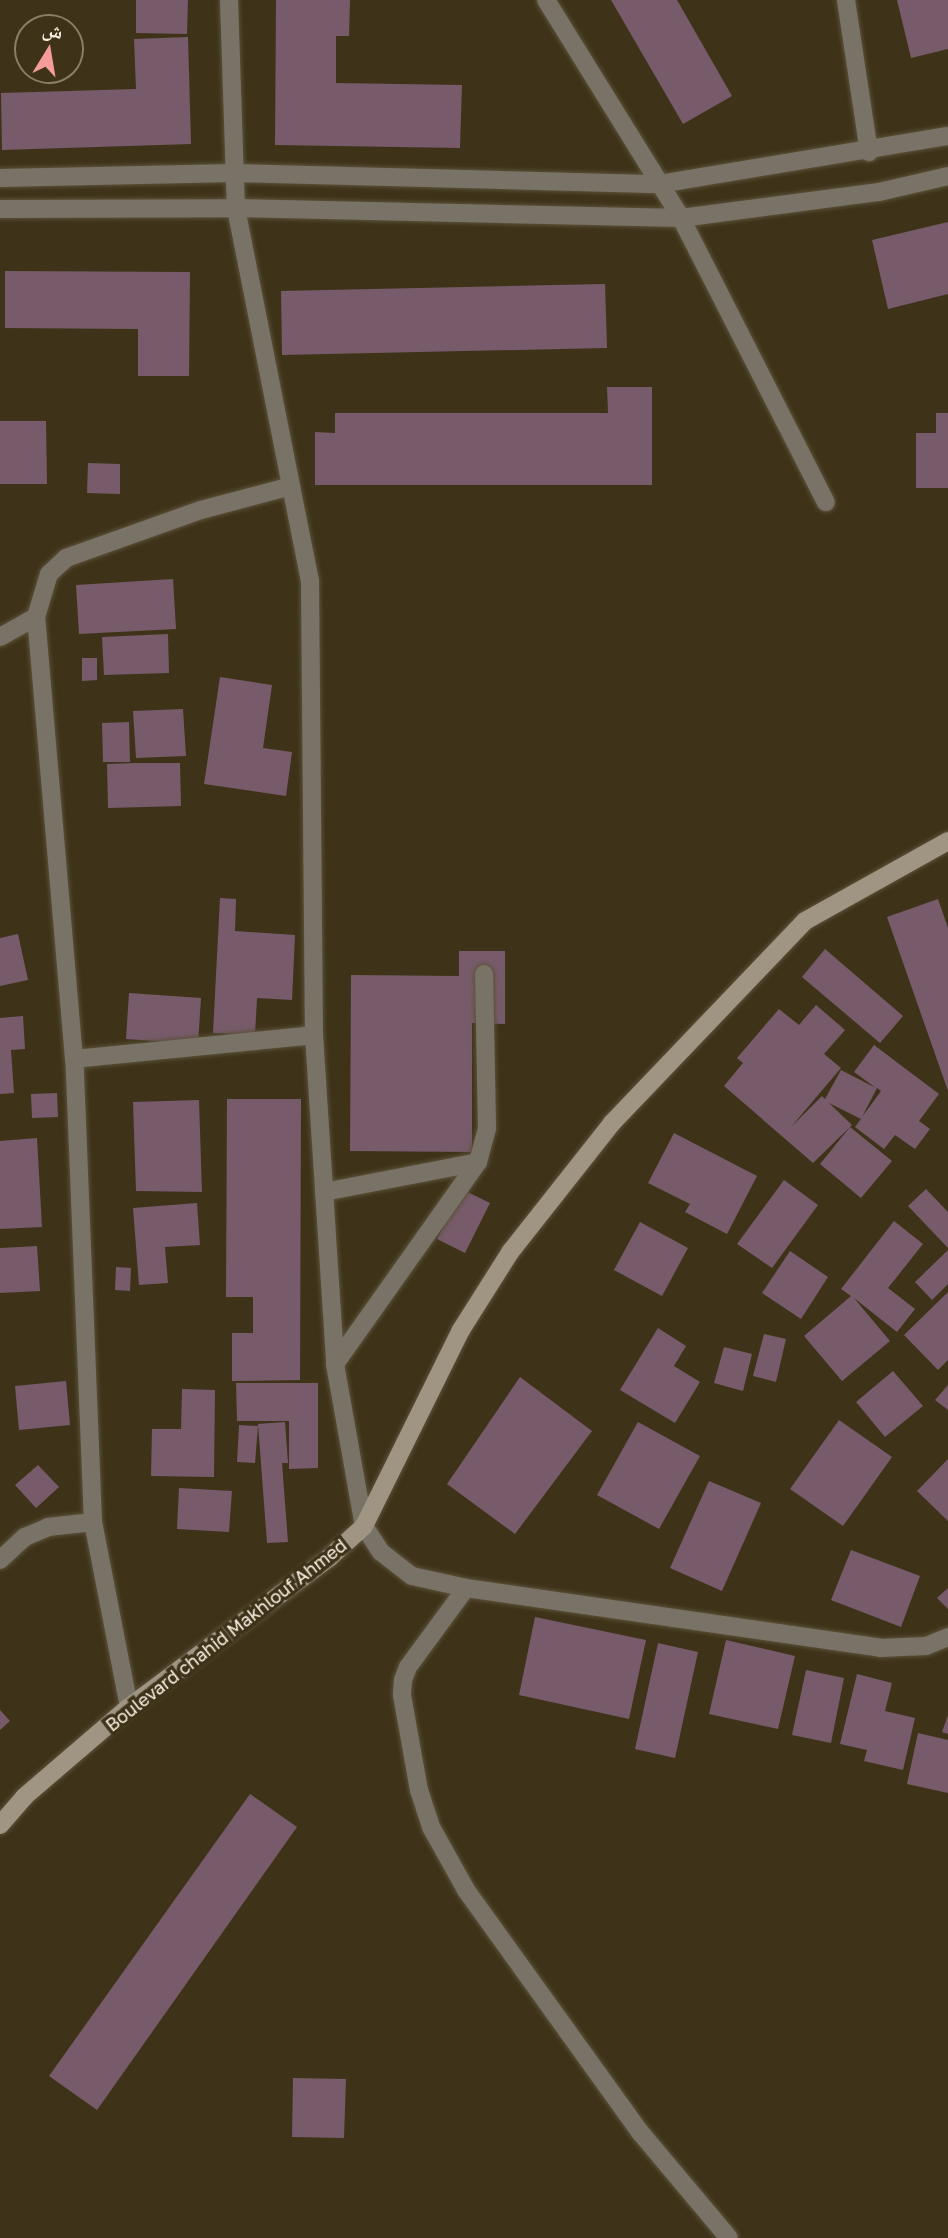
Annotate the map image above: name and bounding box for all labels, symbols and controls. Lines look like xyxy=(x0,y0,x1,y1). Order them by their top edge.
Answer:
north arrow xyxy=(14,14,84,84)
text: ش xyxy=(41,17,65,43)
street label: Boulevard chahid Makhlouf Ahmed xyxy=(101,1534,351,1736)

